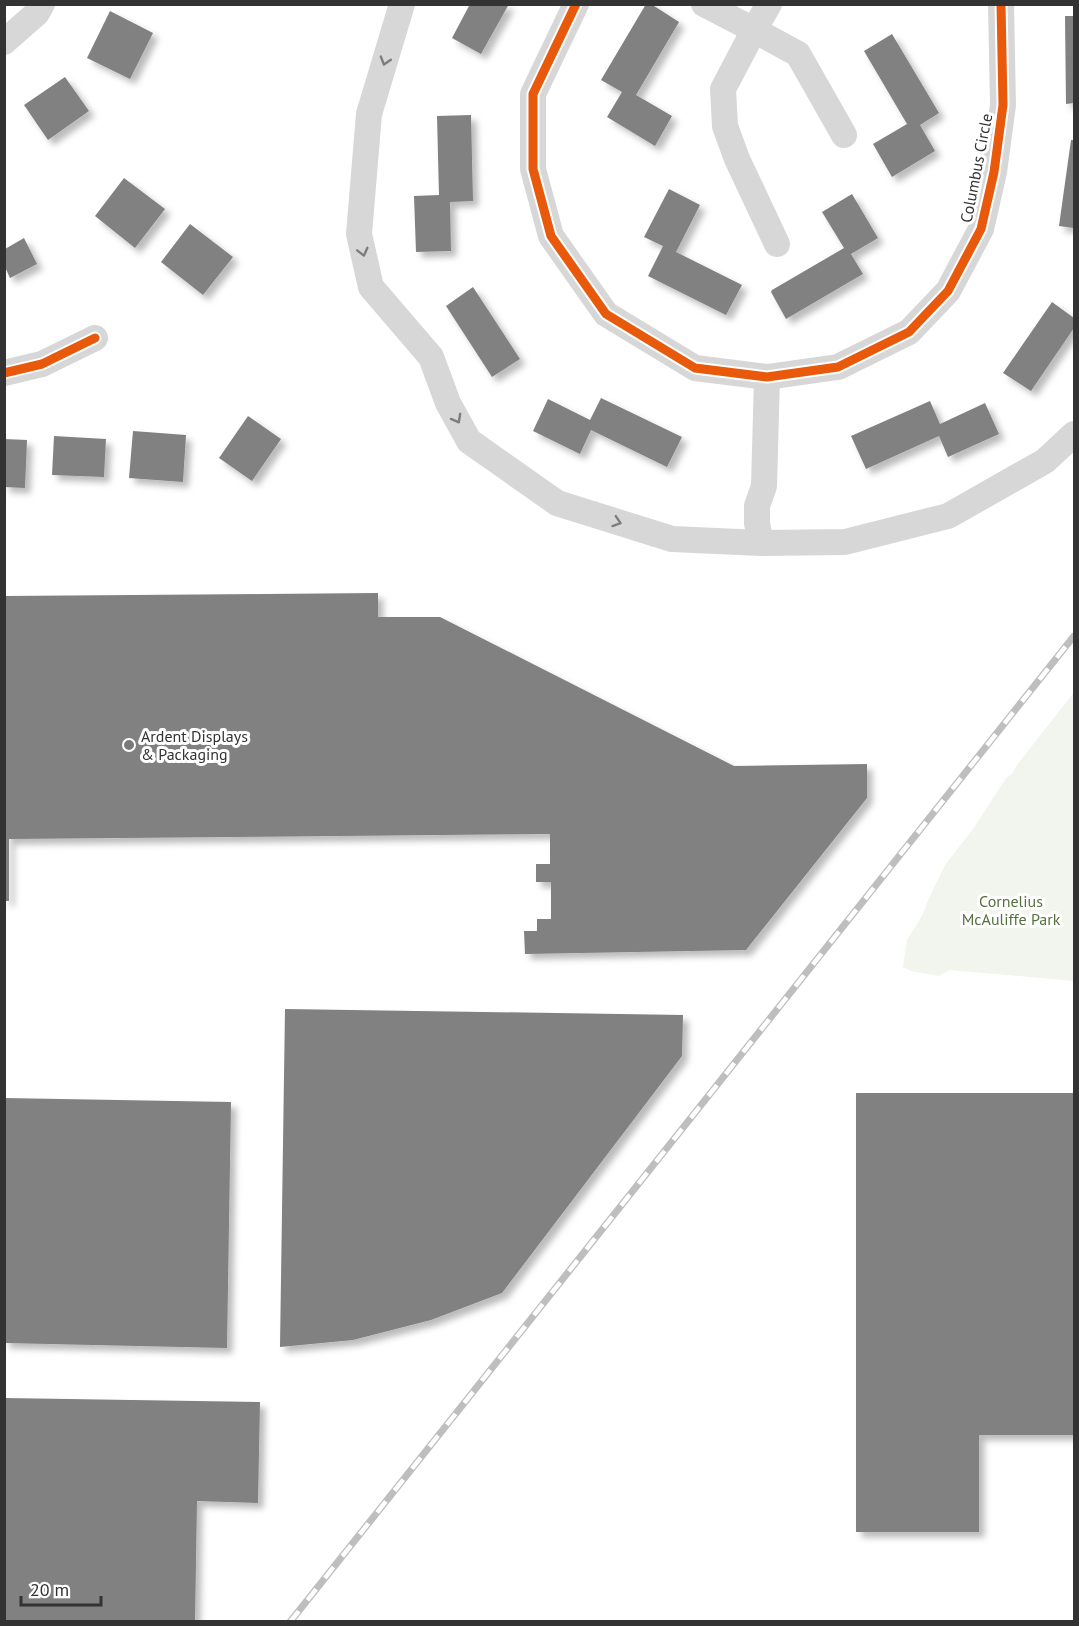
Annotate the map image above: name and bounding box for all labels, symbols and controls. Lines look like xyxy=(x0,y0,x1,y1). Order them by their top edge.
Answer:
one-way arrow xyxy=(380,55,392,65)
street label: Columbus Circle xyxy=(956,112,996,224)
one-way arrow xyxy=(356,247,369,257)
one-way arrow xyxy=(450,413,461,423)
one-way arrow xyxy=(611,515,622,527)
place label: Ardent Displays & Packaging xyxy=(141,726,248,764)
marker: Ardent Displays & Packaging xyxy=(122,738,136,752)
park label: Cornelius McAuliffe Park xyxy=(962,891,1061,929)
scale bar xyxy=(21,1569,100,1607)
text: 20 m xyxy=(30,1578,69,1601)

